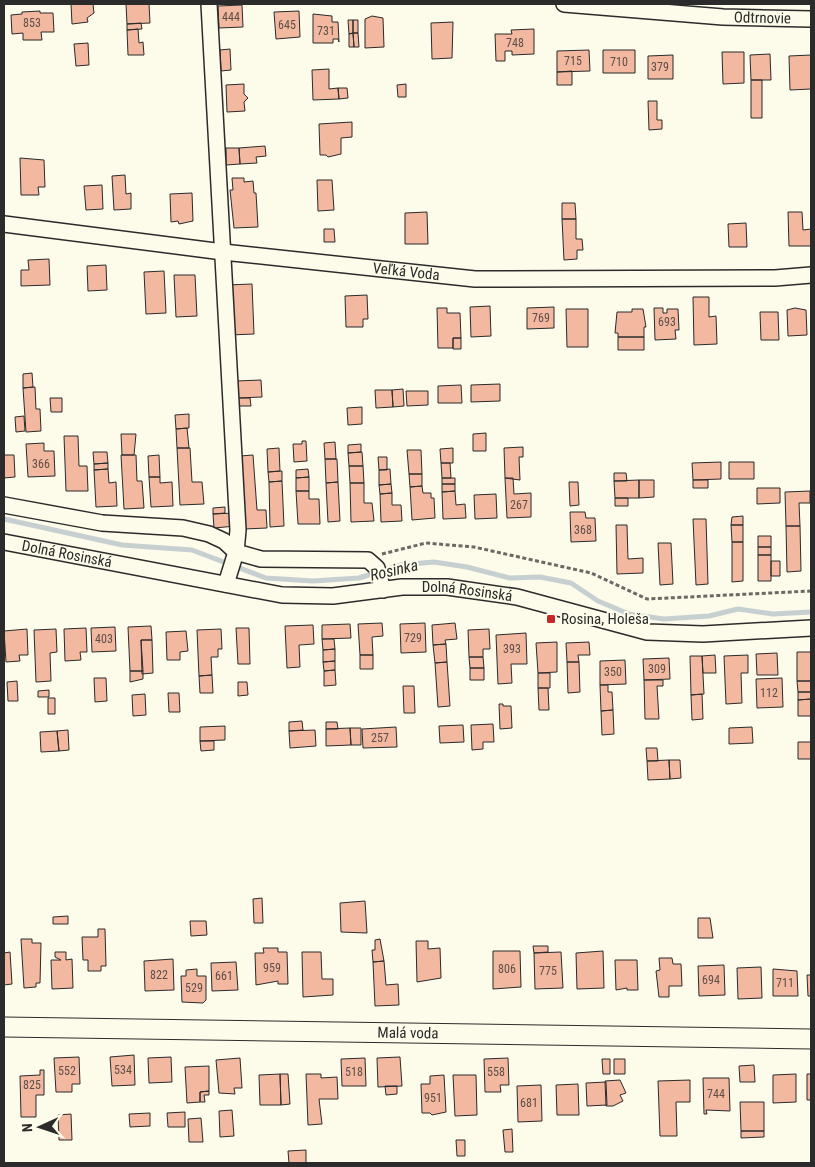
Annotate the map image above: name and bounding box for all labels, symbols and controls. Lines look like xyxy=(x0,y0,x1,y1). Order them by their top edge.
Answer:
street label: Odtrnovie xyxy=(734,8,791,28)
house number: 444 xyxy=(222,10,240,24)
house number: 853 xyxy=(23,16,41,30)
house number: 645 xyxy=(278,18,296,32)
house number: 731 xyxy=(317,24,335,38)
house number: 748 xyxy=(506,36,524,50)
house number: 715 xyxy=(564,54,582,68)
house number: 710 xyxy=(610,55,628,69)
house number: 379 xyxy=(651,60,669,74)
street label: Veľká Voda xyxy=(372,259,441,284)
house number: 769 xyxy=(532,311,550,325)
house number: 693 xyxy=(658,315,676,329)
house number: 366 xyxy=(32,457,50,471)
house number: 267 xyxy=(510,498,528,512)
house number: 368 xyxy=(574,523,592,537)
street label: Dolná Rosinská xyxy=(20,537,113,571)
water label: Rosinka xyxy=(368,555,420,585)
street label: Dolná Rosinská xyxy=(422,578,514,605)
place label: Rosina, Holeša xyxy=(561,610,649,628)
marker: Rosina, Holeša xyxy=(545,613,557,625)
house number: 729 xyxy=(404,631,422,645)
house number: 403 xyxy=(95,632,113,646)
house number: 393 xyxy=(503,642,521,656)
house number: 309 xyxy=(648,662,666,676)
house number: 350 xyxy=(604,665,622,679)
house number: 112 xyxy=(760,686,778,700)
house number: 257 xyxy=(371,731,389,745)
house number: 959 xyxy=(263,961,281,975)
house number: 806 xyxy=(498,962,516,976)
house number: 775 xyxy=(539,964,557,978)
house number: 822 xyxy=(150,968,168,982)
house number: 661 xyxy=(215,969,233,983)
house number: 694 xyxy=(702,973,720,987)
house number: 711 xyxy=(776,976,794,990)
house number: 529 xyxy=(185,981,203,995)
street label: Malá voda xyxy=(377,1024,439,1042)
house number: 534 xyxy=(114,1063,132,1077)
house number: 552 xyxy=(58,1064,76,1078)
house number: 518 xyxy=(345,1065,363,1079)
house number: 558 xyxy=(487,1065,505,1079)
house number: 825 xyxy=(23,1078,41,1092)
house number: 744 xyxy=(707,1087,725,1101)
house number: 951 xyxy=(424,1091,442,1105)
house number: 681 xyxy=(520,1096,538,1110)
north arrow xyxy=(15,1102,65,1152)
text: N xyxy=(19,1123,35,1132)

